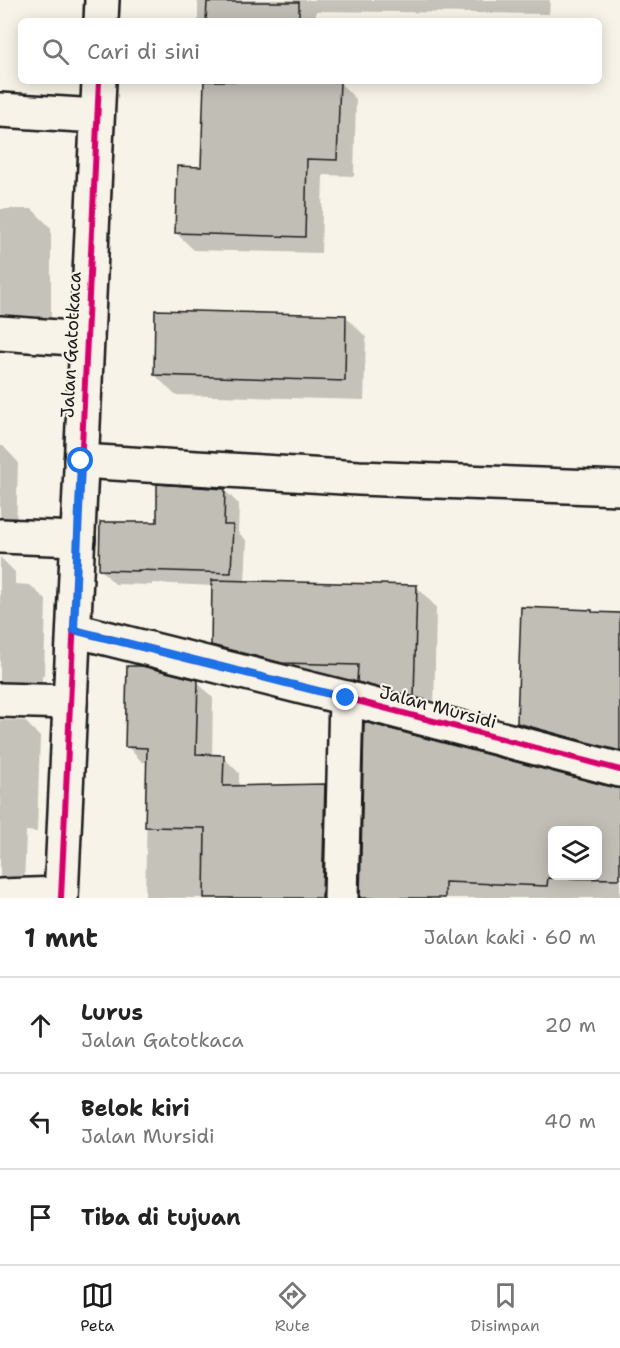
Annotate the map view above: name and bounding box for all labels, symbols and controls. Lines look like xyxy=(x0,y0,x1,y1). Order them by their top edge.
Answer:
search box xyxy=(18,18,602,84)
icon: search xyxy=(39,35,72,68)
text: Cari di sini xyxy=(87,37,200,66)
street label: Jalan Gatotkaca xyxy=(55,271,87,419)
route start xyxy=(67,447,93,473)
street label: Jalan Mursidi xyxy=(377,680,499,734)
route end xyxy=(332,684,358,710)
map controls xyxy=(548,826,602,880)
button: layers xyxy=(548,826,602,880)
text: 1 mnt xyxy=(24,920,98,955)
text: Jalan kaki · 60 m xyxy=(424,924,596,950)
text: Lurus xyxy=(81,998,143,1027)
icon: ahead xyxy=(24,1009,57,1042)
text: 20 m xyxy=(545,1012,596,1038)
text: Jalan Gatotkaca xyxy=(81,1027,244,1053)
text: Belok kiri xyxy=(81,1094,190,1123)
icon: left xyxy=(24,1105,57,1138)
text: 40 m xyxy=(544,1108,596,1134)
text: Jalan Mursidi xyxy=(81,1123,215,1149)
icon: arrive xyxy=(24,1201,57,1234)
text: Tiba di tujuan xyxy=(81,1203,241,1232)
tab: Peta xyxy=(80,1279,114,1336)
tab: Rute xyxy=(275,1279,310,1336)
tab: Disimpan xyxy=(471,1279,540,1336)

